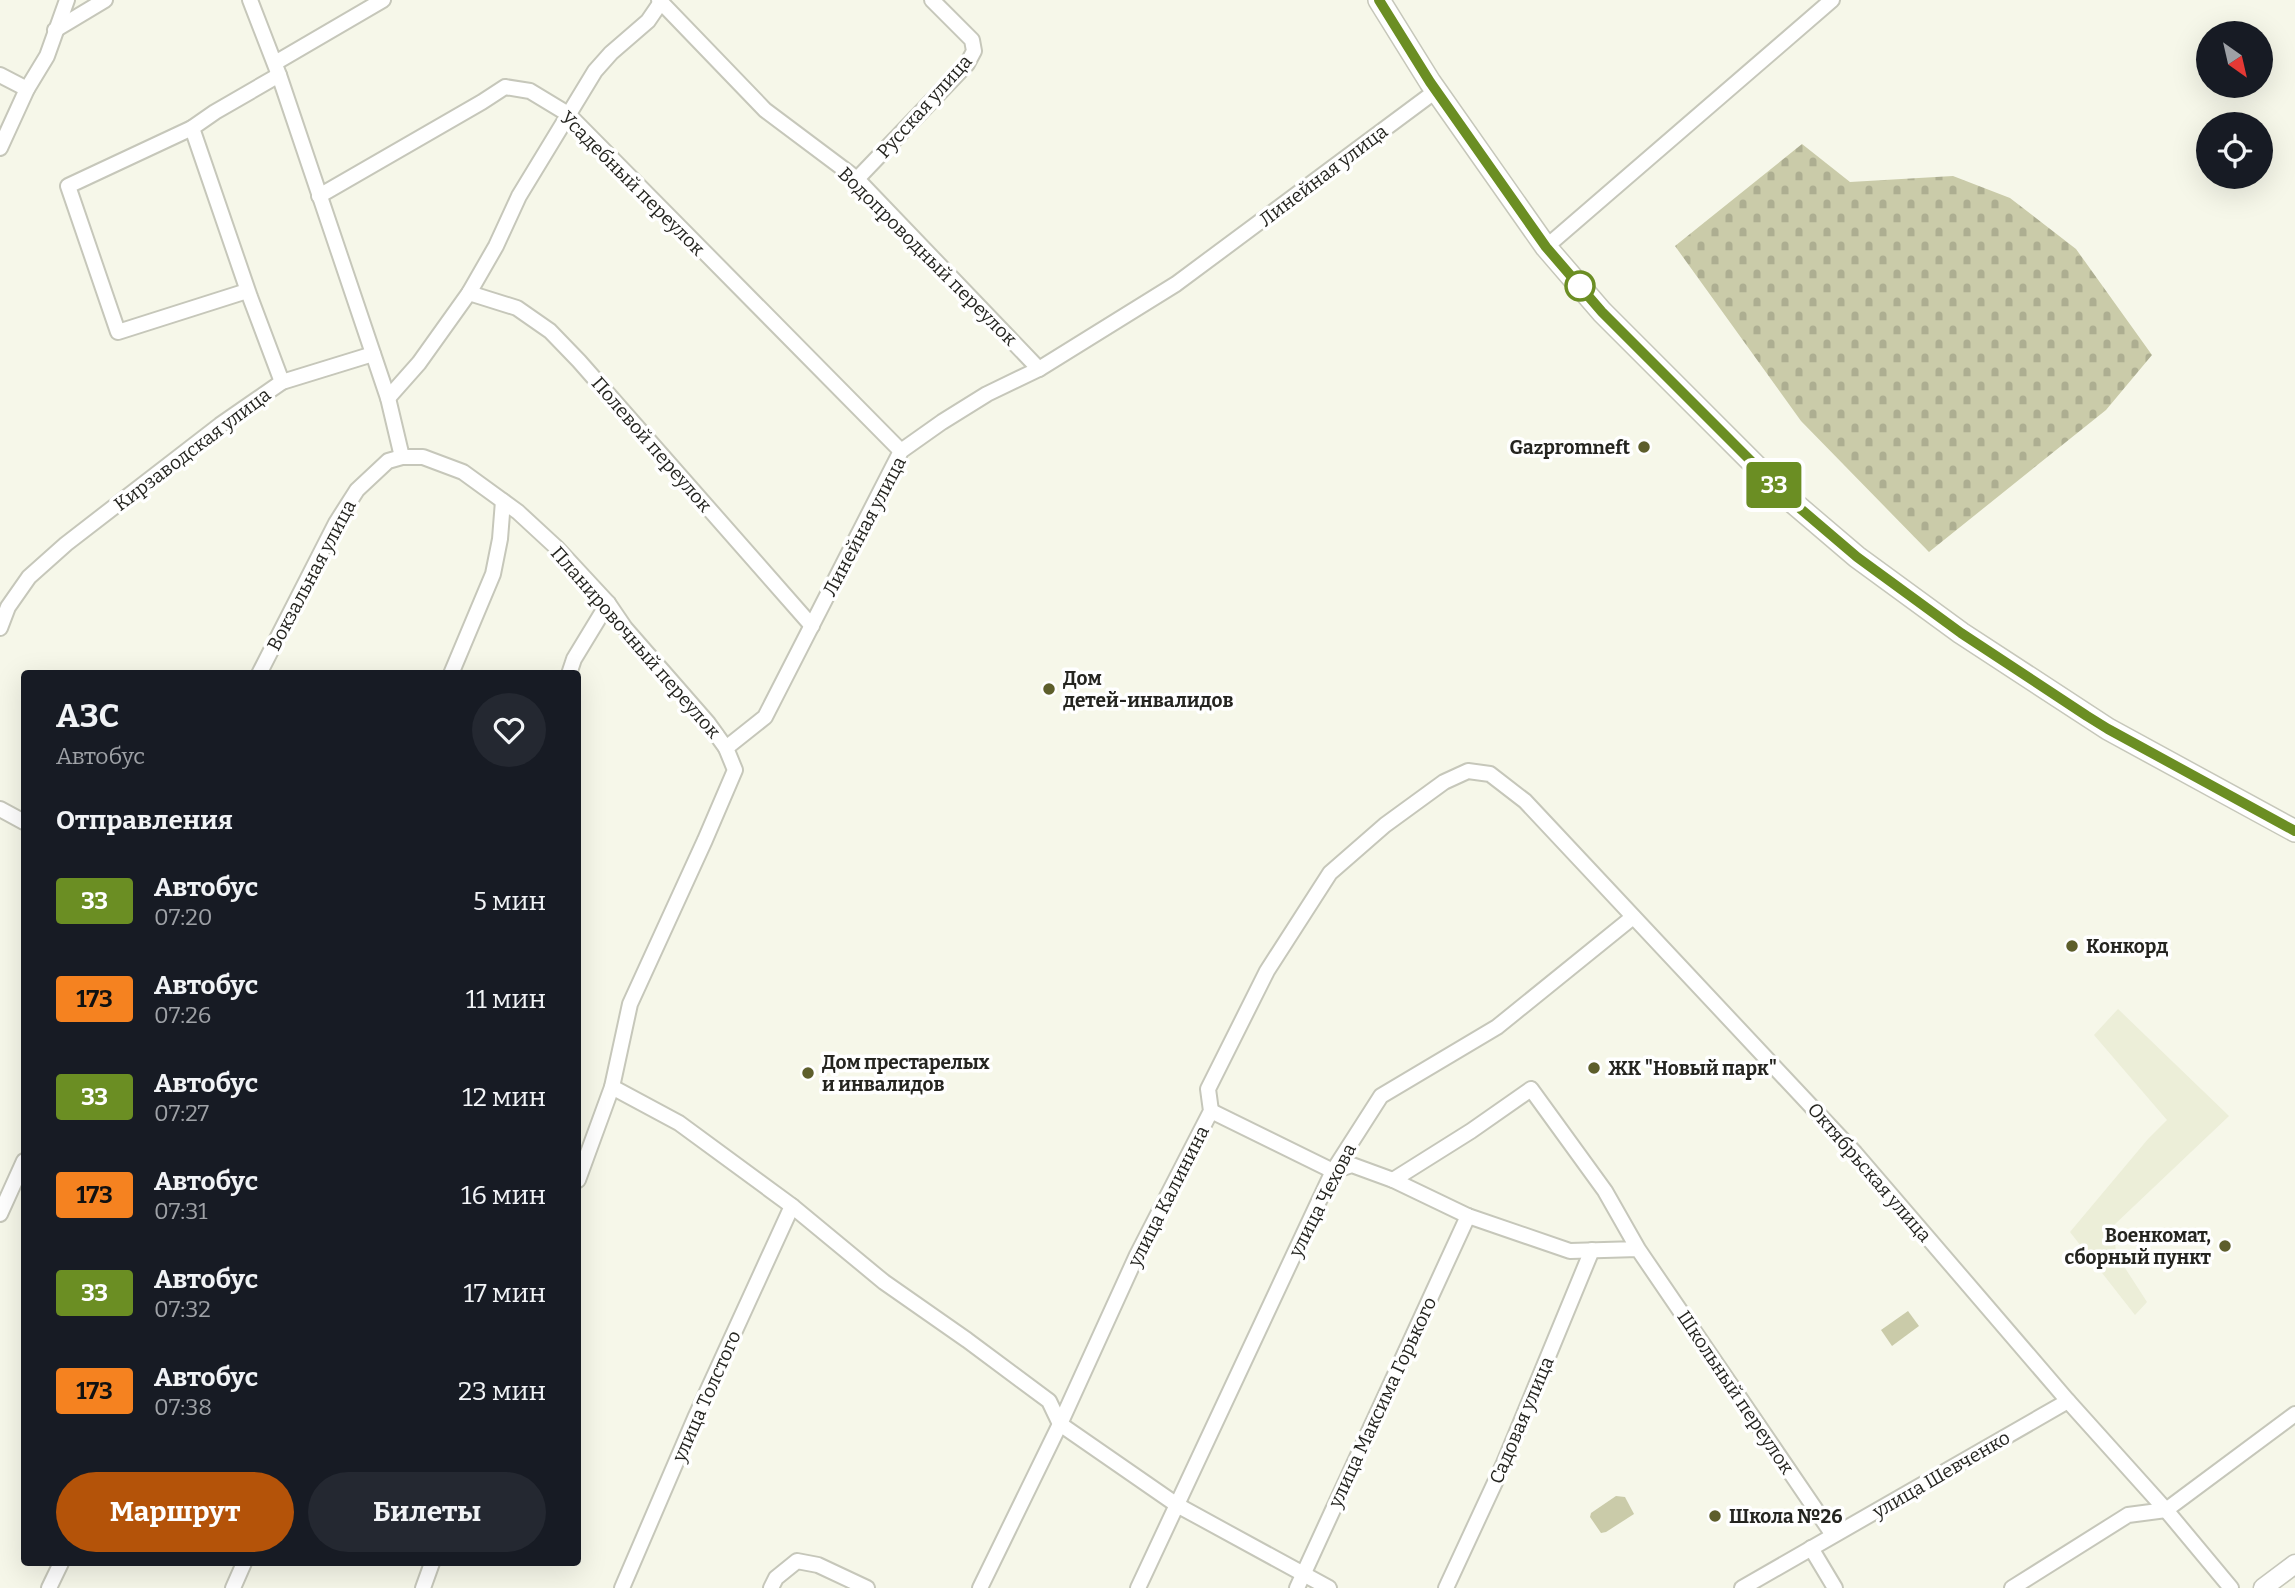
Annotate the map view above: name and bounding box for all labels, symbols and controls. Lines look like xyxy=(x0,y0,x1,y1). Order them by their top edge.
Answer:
north arrow xyxy=(2196,21,2273,98)
map controls xyxy=(2196,21,2273,189)
street label: Русская улица xyxy=(872,50,977,163)
street label: Усадебный переулок xyxy=(556,106,710,261)
button: locate xyxy=(2196,112,2273,189)
street label: Линейная улица xyxy=(1255,119,1392,231)
street label: Водопроводный переулок xyxy=(833,162,1022,351)
unlabelled marker xyxy=(1565,271,1595,301)
street label: Полевой переулок xyxy=(587,372,717,517)
street label: Кирзаводская улица xyxy=(109,383,276,516)
place label: Gazpromneft xyxy=(1510,436,1630,459)
marker: Gazpromneft xyxy=(1636,439,1652,455)
street label: Линейная улица xyxy=(818,452,911,600)
line badge: 33 xyxy=(1742,462,1806,508)
text: 33 xyxy=(1760,471,1788,499)
street label: Вокзальная улица xyxy=(262,495,361,655)
street label: Планировочный переулок xyxy=(546,542,726,744)
place label: Дом детей-инвалидов xyxy=(1063,667,1233,712)
marker: Дом детей-инвалидов xyxy=(1041,681,1057,697)
button: heart xyxy=(472,693,546,767)
text: АЗС xyxy=(56,696,119,736)
text: Автобус xyxy=(56,742,145,770)
text: Отправления xyxy=(56,805,233,836)
text: Автобус xyxy=(154,872,258,903)
text: 5 мин xyxy=(473,886,546,917)
text: 33 xyxy=(81,887,108,915)
text: 07:20 xyxy=(154,903,212,931)
place label: Конкорд xyxy=(2086,935,2168,958)
marker: Конкорд xyxy=(2064,938,2080,954)
text: Автобус xyxy=(154,970,258,1001)
text: 11 мин xyxy=(466,984,546,1015)
text: 173 xyxy=(76,985,113,1013)
text: 07:26 xyxy=(154,1001,211,1029)
place label: Дом престарелых и инвалидов xyxy=(822,1051,990,1096)
place label: ЖК "Новый парк" xyxy=(1608,1057,1777,1080)
marker: ЖК "Новый парк" xyxy=(1586,1060,1602,1076)
marker: Дом престарелых и инвалидов xyxy=(800,1065,816,1081)
text: Автобус xyxy=(154,1068,258,1099)
text: 12 мин xyxy=(462,1082,546,1113)
text: 33 xyxy=(81,1083,108,1111)
street label: Октябрьская улица xyxy=(1803,1098,1937,1247)
text: 07:27 xyxy=(154,1099,209,1127)
street label: улица Калинина xyxy=(1123,1121,1214,1271)
street label: улица Чехова xyxy=(1284,1139,1361,1262)
text: Автобус xyxy=(154,1166,258,1197)
text: 16 мин xyxy=(461,1180,546,1211)
text: 173 xyxy=(76,1181,113,1209)
text: 07:31 xyxy=(154,1197,208,1225)
place label: Военкомат, сборный пункт xyxy=(2064,1224,2212,1269)
marker: Военкомат, сборный пункт xyxy=(2217,1238,2233,1254)
text: Автобус xyxy=(154,1264,258,1295)
text: 17 мин xyxy=(464,1278,546,1309)
text: 33 xyxy=(81,1279,108,1307)
street label: улица Максима Горького xyxy=(1323,1293,1441,1512)
text: 07:32 xyxy=(154,1295,211,1323)
street label: Школьный переулок xyxy=(1672,1306,1799,1479)
street label: улица Толстого xyxy=(667,1327,746,1466)
street label: Садовая улица xyxy=(1484,1353,1559,1487)
text: Автобус xyxy=(154,1362,258,1393)
text: 23 мин xyxy=(458,1376,546,1407)
text: 173 xyxy=(76,1377,113,1405)
text: 07:38 xyxy=(154,1393,212,1421)
street label: улица Шевченко xyxy=(1868,1426,2014,1524)
button: Маршрут xyxy=(56,1472,294,1552)
button: Билеты xyxy=(308,1472,546,1552)
place label: Школа №26 xyxy=(1729,1505,1843,1528)
marker: Школа №26 xyxy=(1707,1508,1723,1524)

